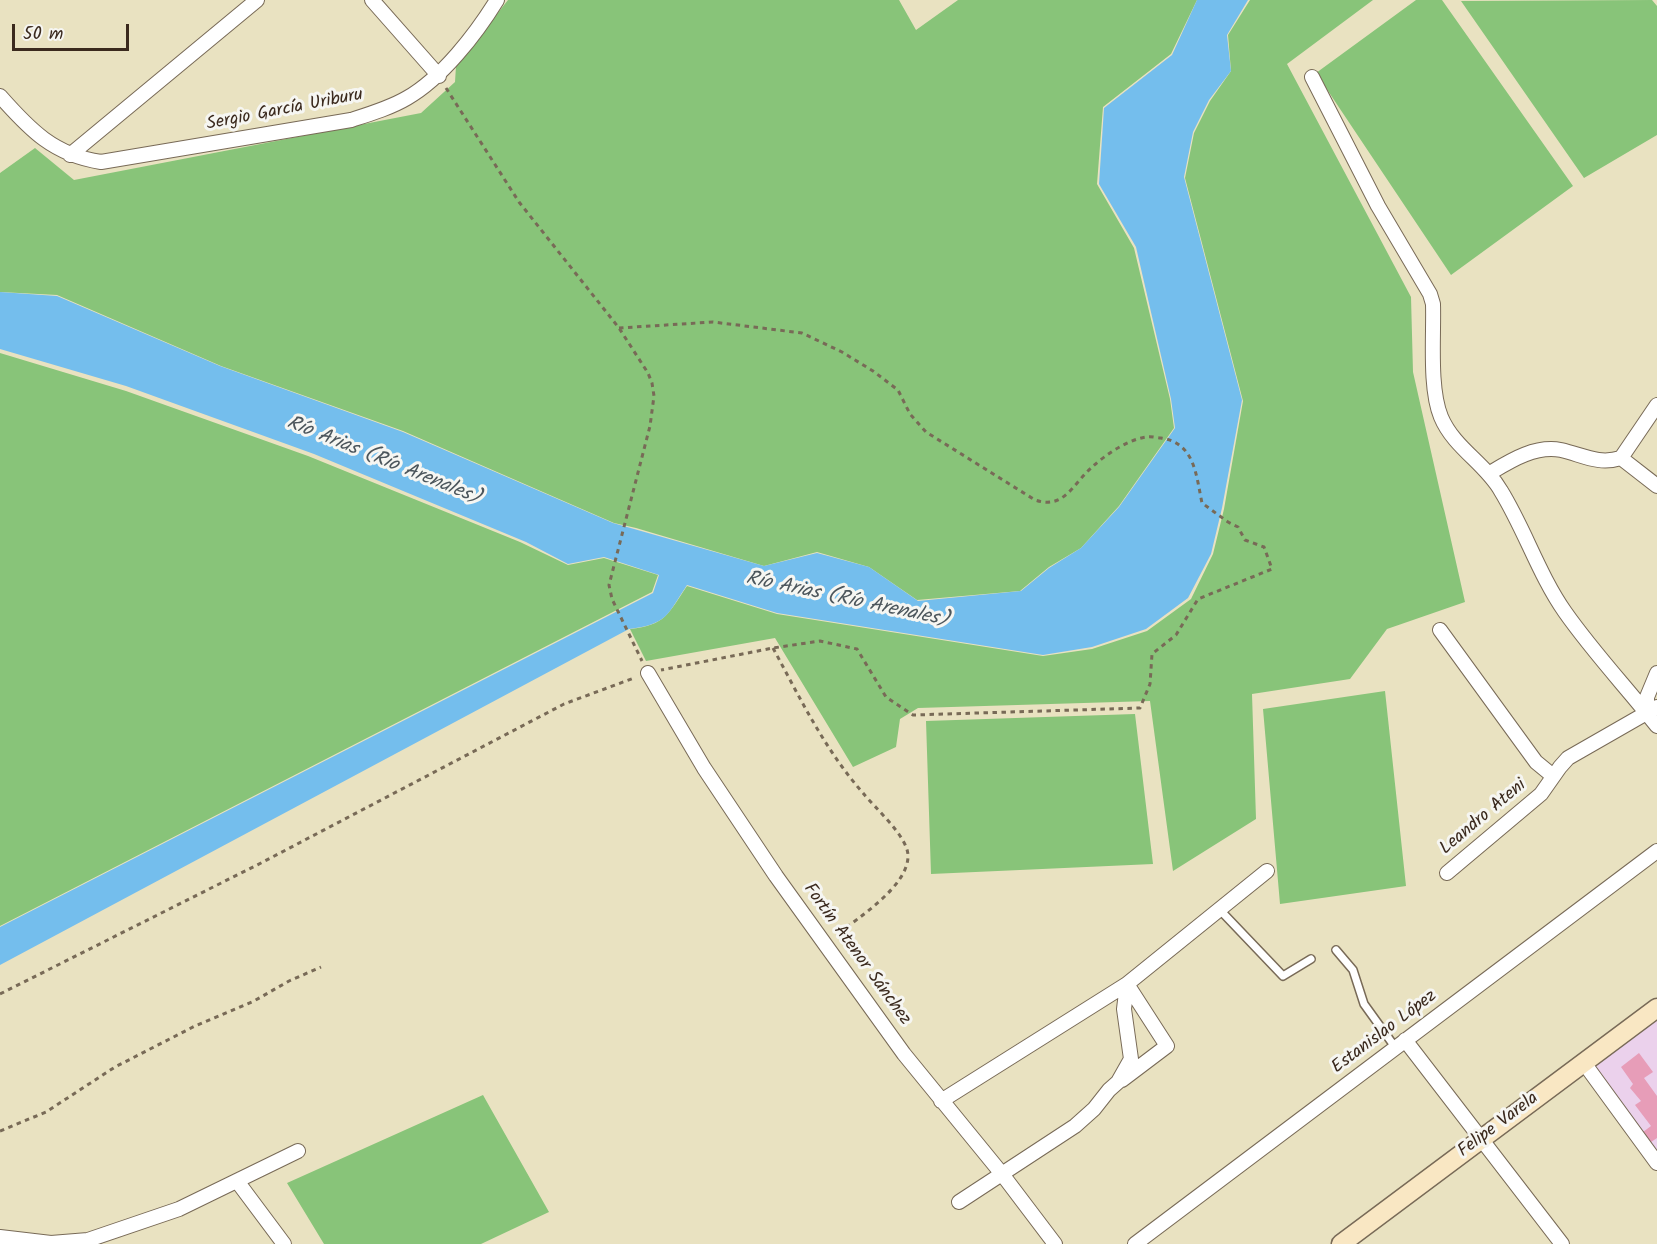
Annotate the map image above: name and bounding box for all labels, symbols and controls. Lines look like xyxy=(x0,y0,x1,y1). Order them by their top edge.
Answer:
scale bar xyxy=(15,12,132,50)
text: 50 m xyxy=(23,20,63,49)
street label: Sergio García Uriburu xyxy=(205,85,365,137)
water label: Río Arias (Río Arenales) xyxy=(283,412,483,512)
water label: Río Arias (Río Arenales) xyxy=(744,568,950,634)
street label: Leandro Ateni xyxy=(1436,776,1532,860)
street label: Fortín Atenor Sánchez xyxy=(797,880,915,1030)
street label: Estanislao López xyxy=(1328,986,1442,1080)
street label: Felipe Varela xyxy=(1455,1089,1543,1163)

